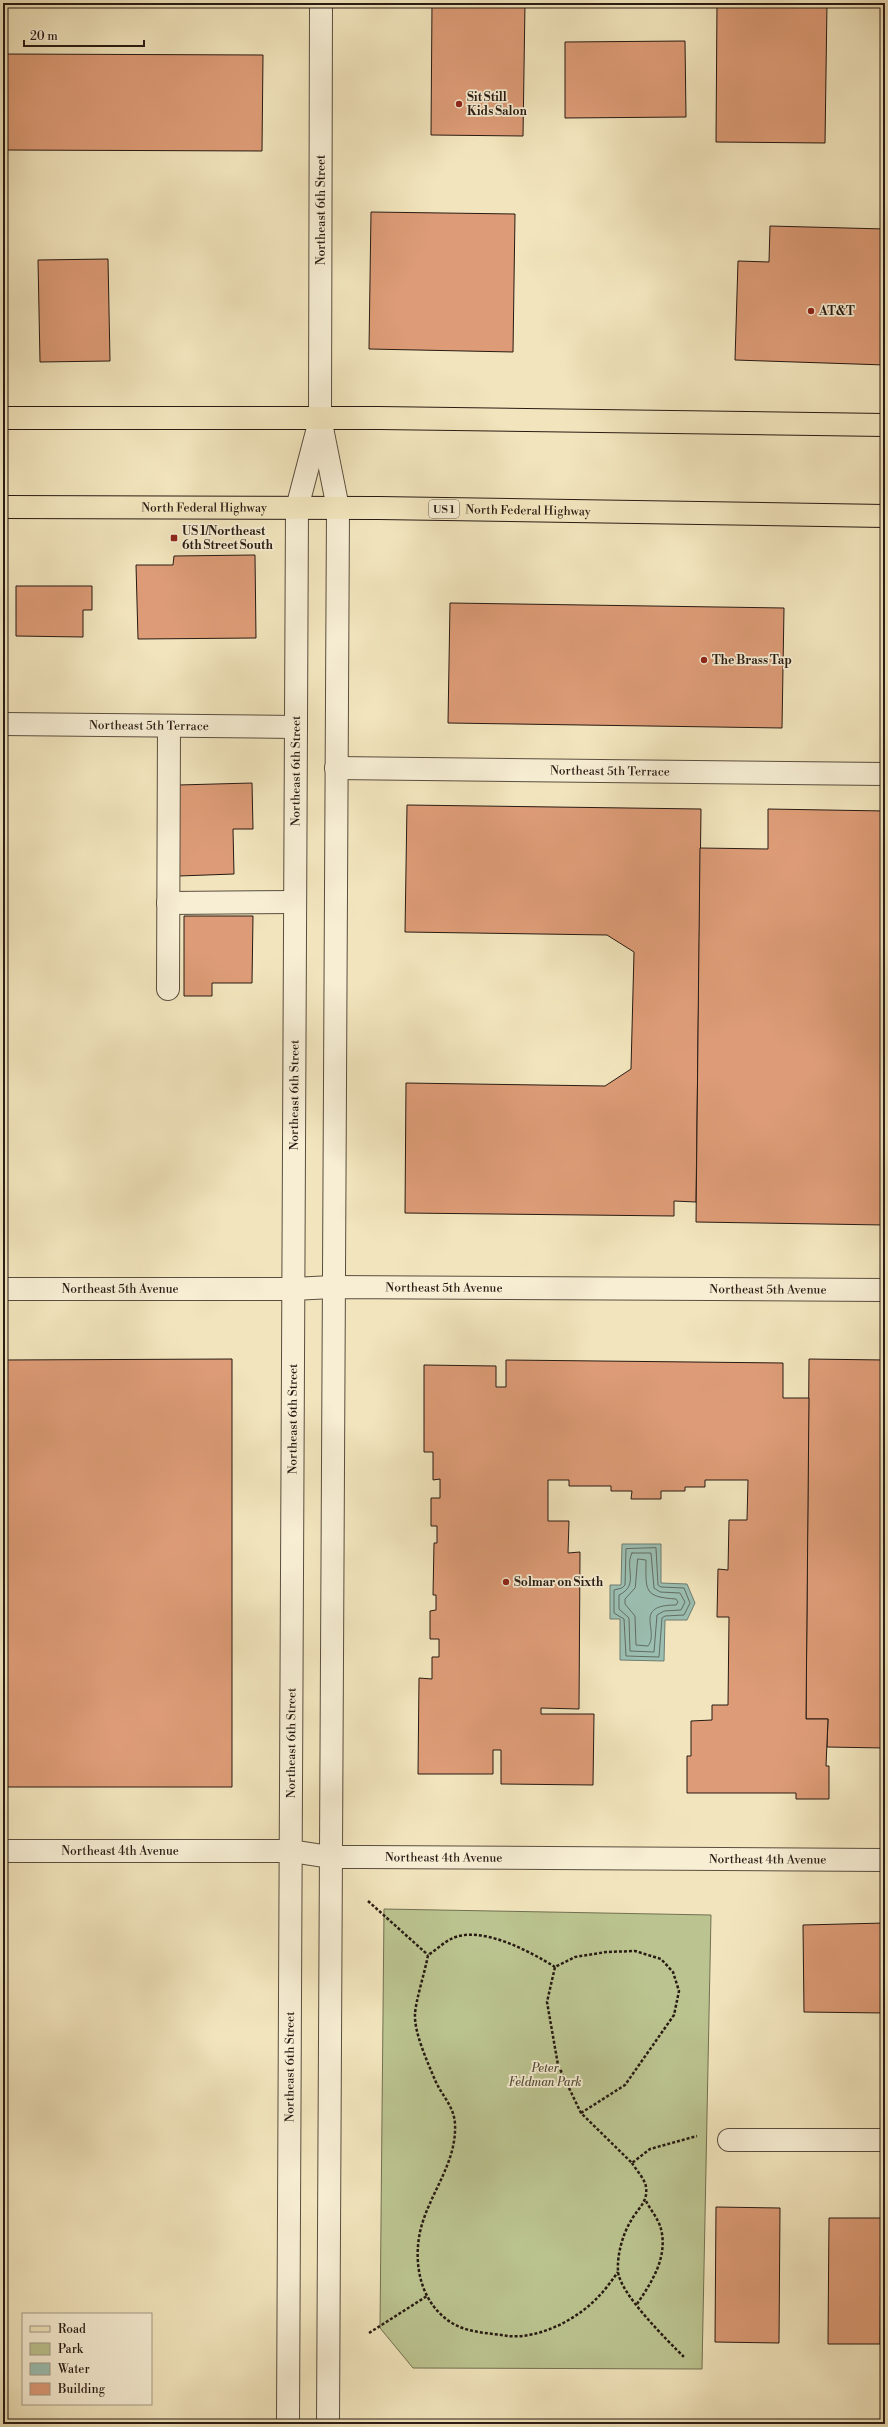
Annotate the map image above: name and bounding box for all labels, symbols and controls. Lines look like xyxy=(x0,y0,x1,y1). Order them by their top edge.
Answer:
scale bar xyxy=(24,22,144,48)
text: 20 m xyxy=(30,29,58,44)
place label: Sit Still Kids Salon xyxy=(467,90,528,119)
marker: Sit Still Kids Salon xyxy=(454,99,464,109)
street label: Northeast 6th Street xyxy=(314,154,329,265)
place label: AT&T xyxy=(818,304,855,319)
marker: AT&T xyxy=(806,306,816,316)
street label: North Federal Highway xyxy=(141,500,267,516)
road number: US 1 xyxy=(429,500,459,518)
street label: North Federal Highway xyxy=(465,502,591,519)
place label: US 1/Northeast 6th Street South xyxy=(182,524,274,553)
marker: US 1/Northeast 6th Street South xyxy=(169,533,179,543)
place label: The Brass Tap xyxy=(712,653,792,668)
marker: The Brass Tap xyxy=(699,655,709,665)
street label: Northeast 6th Street xyxy=(289,715,304,826)
street label: Northeast 5th Terrace xyxy=(89,718,209,734)
street label: Northeast 5th Terrace xyxy=(550,763,670,780)
street label: Northeast 6th Street xyxy=(287,1039,303,1150)
street label: Northeast 5th Avenue xyxy=(385,1280,503,1296)
street label: Northeast 5th Avenue xyxy=(61,1282,179,1297)
street label: Northeast 5th Avenue xyxy=(709,1282,827,1298)
street label: Northeast 6th Street xyxy=(285,1363,301,1474)
place label: Solmar on Sixth xyxy=(514,1575,604,1590)
marker: Solmar on Sixth xyxy=(501,1577,511,1587)
street label: Northeast 6th Street xyxy=(284,1687,299,1798)
street label: Northeast 4th Avenue xyxy=(61,1844,179,1859)
street label: Northeast 4th Avenue xyxy=(385,1850,502,1866)
street label: Northeast 4th Avenue xyxy=(709,1852,826,1868)
street label: Northeast 6th Street xyxy=(282,2011,298,2122)
park label: Peter Feldman Park xyxy=(508,2061,582,2090)
legend xyxy=(22,2313,152,2405)
text: Road xyxy=(58,2322,86,2337)
text: Park xyxy=(58,2342,84,2357)
text: Water xyxy=(57,2362,90,2377)
text: Building xyxy=(57,2382,106,2397)

